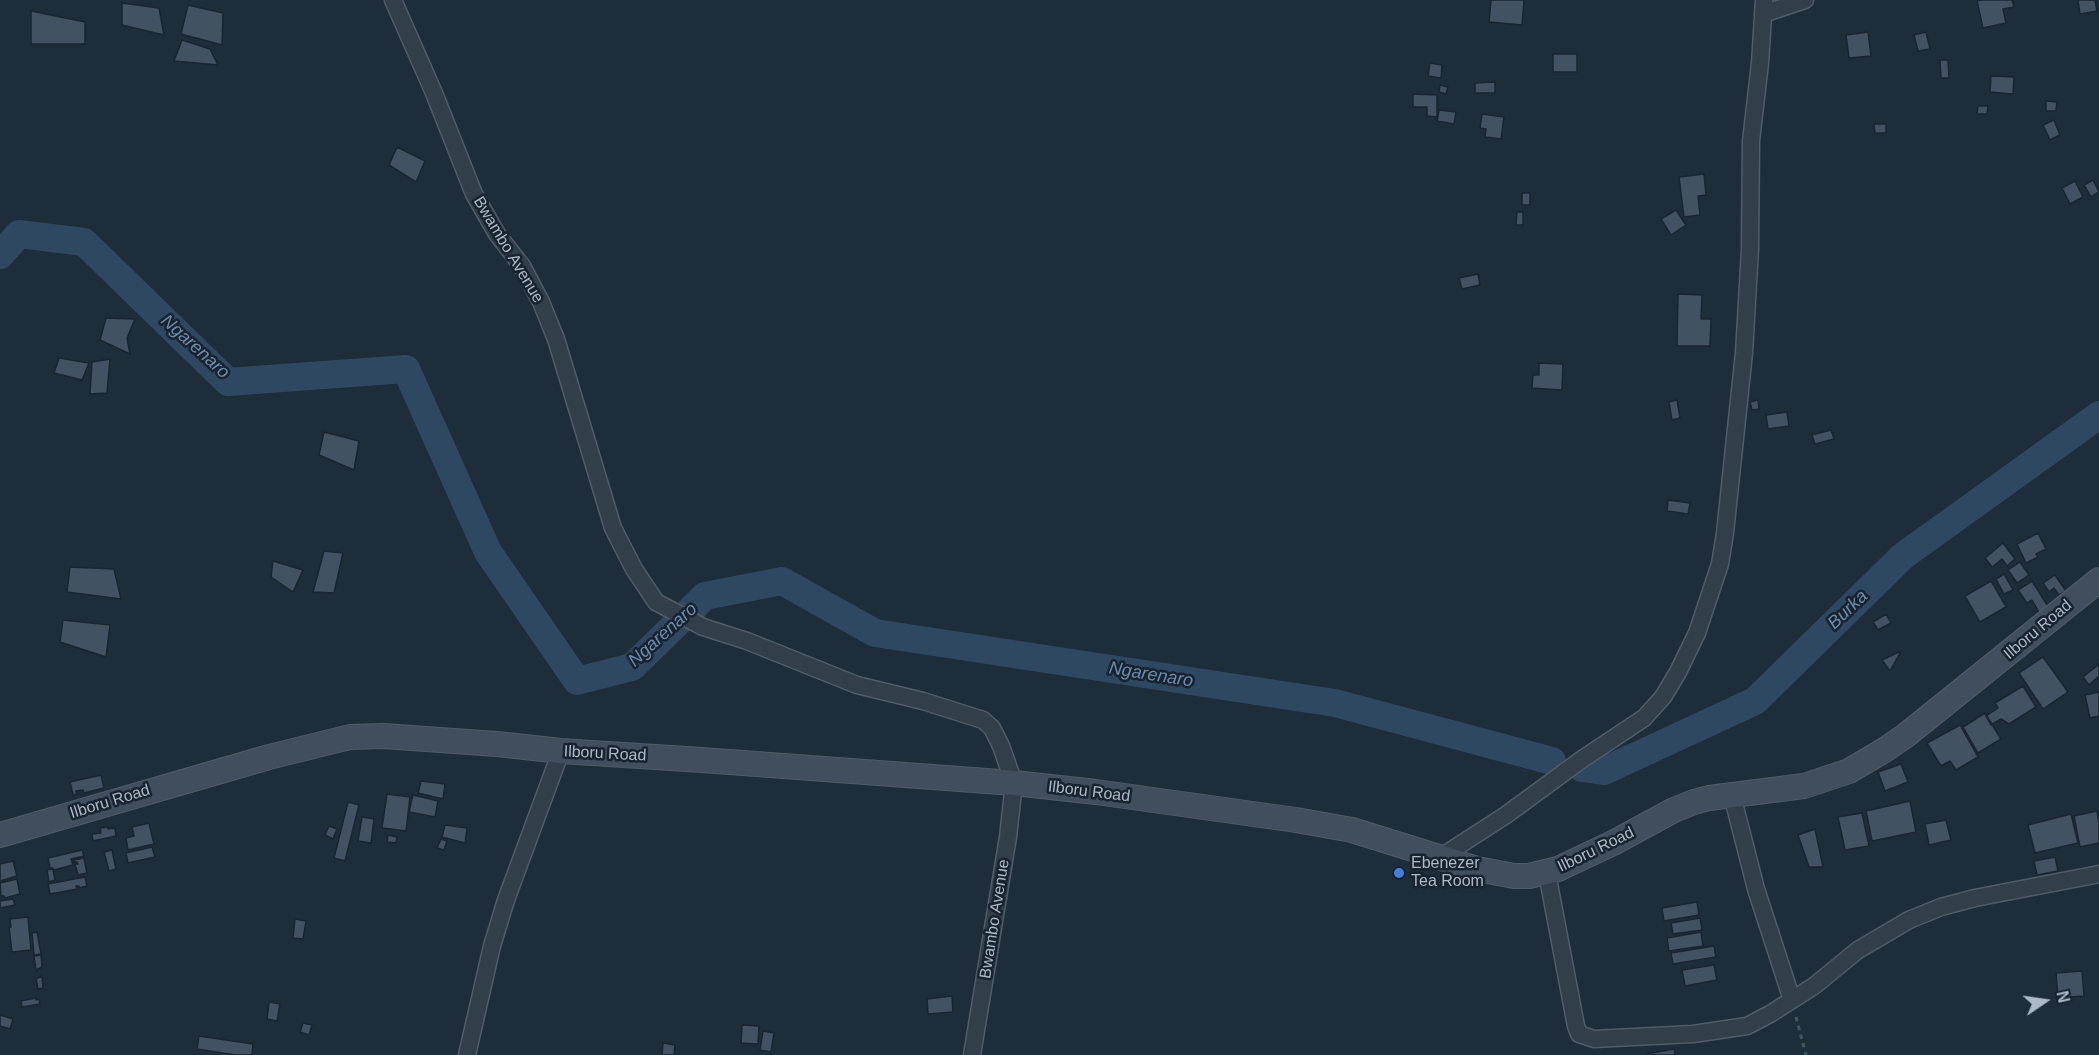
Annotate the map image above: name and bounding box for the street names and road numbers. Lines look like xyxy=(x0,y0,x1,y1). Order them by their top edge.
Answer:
street label: Bwambo Avenue xyxy=(469,193,547,307)
street label: Ilboru Road xyxy=(2000,596,2076,664)
street label: Ilboru Road xyxy=(563,742,647,766)
street label: Ilboru Road xyxy=(1047,777,1131,807)
street label: Ilboru Road xyxy=(68,781,152,823)
street label: Ilboru Road xyxy=(1555,823,1637,877)
street label: Bwambo Avenue xyxy=(976,858,1014,980)

